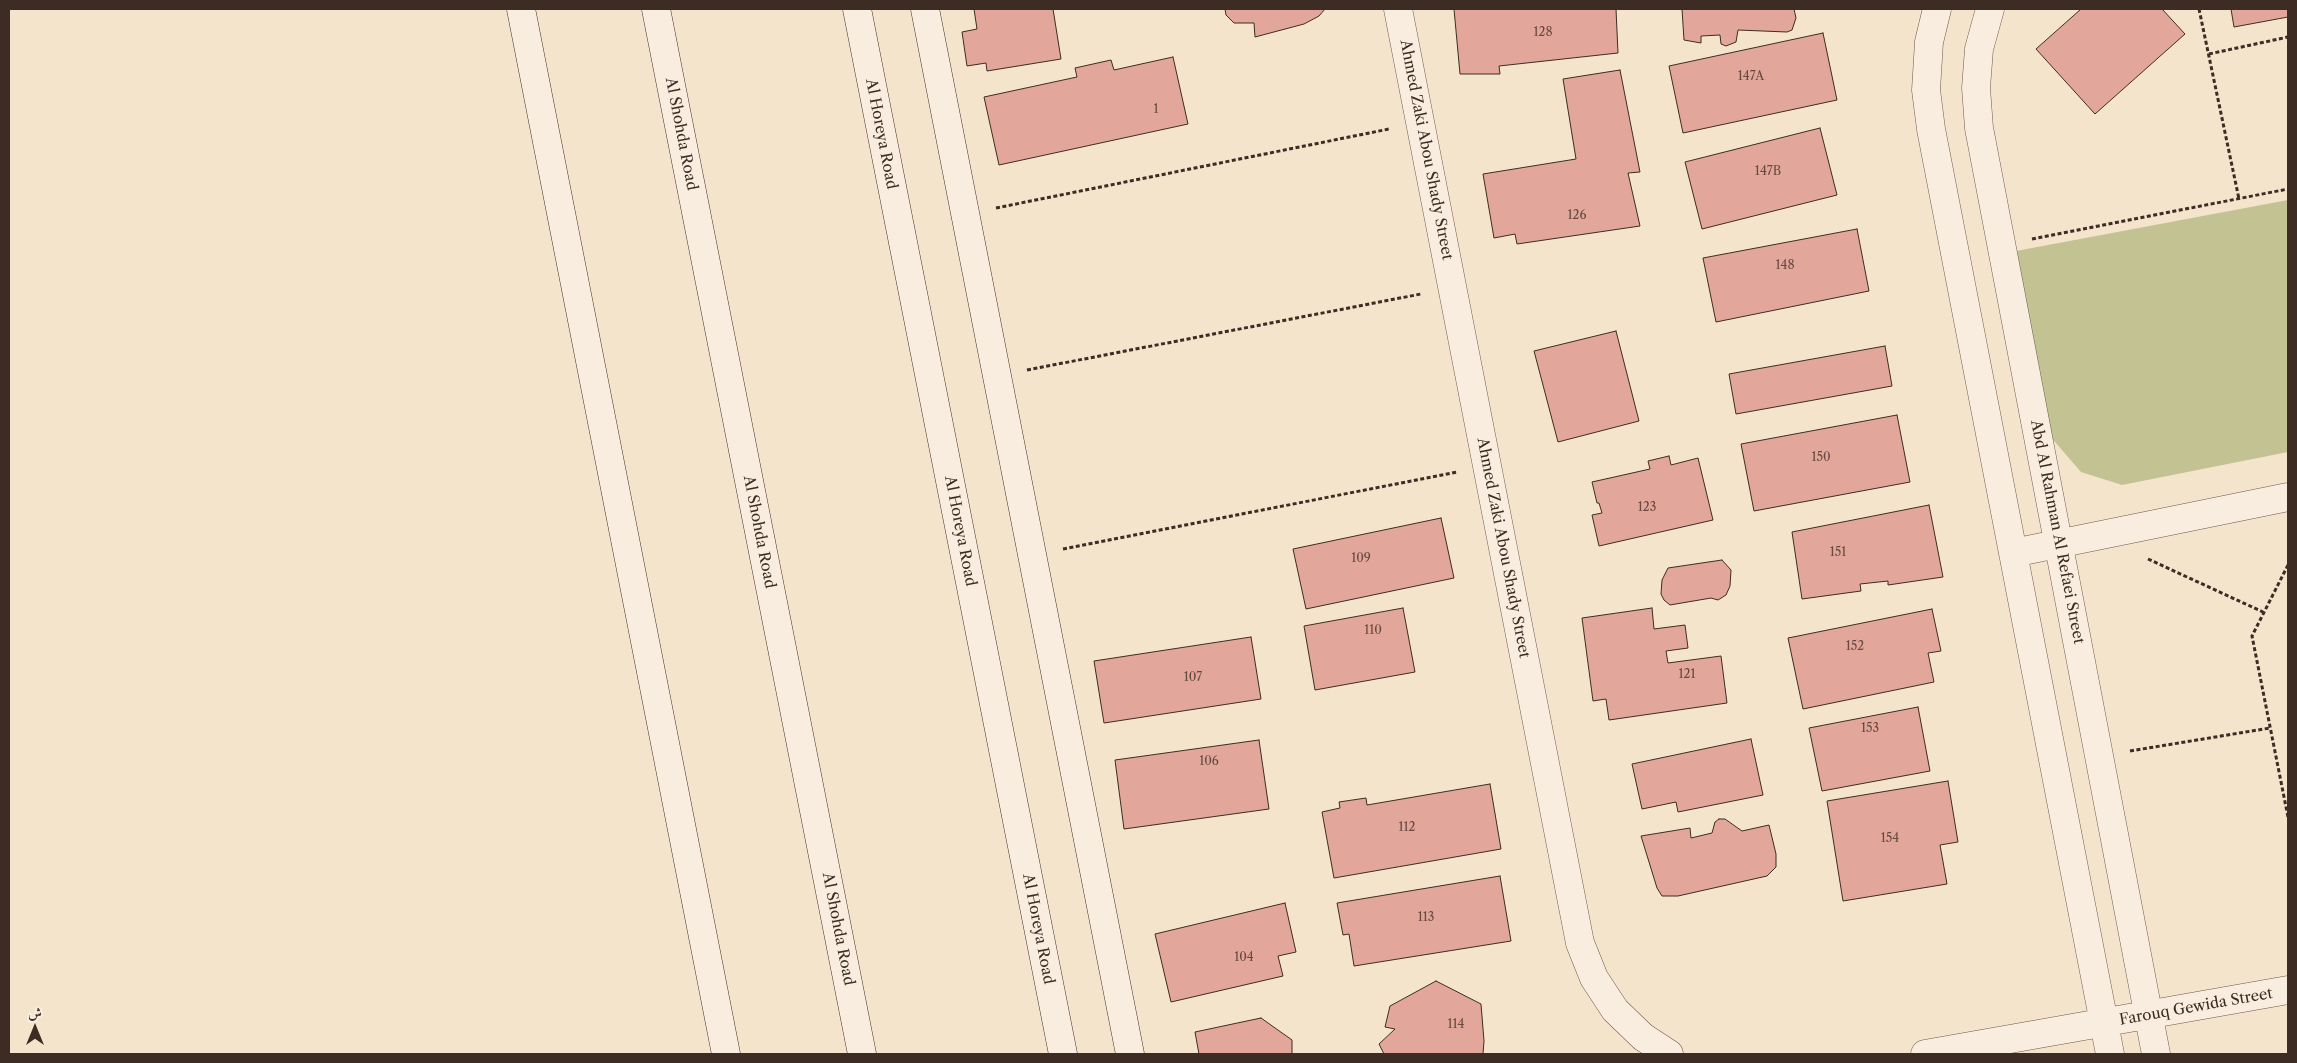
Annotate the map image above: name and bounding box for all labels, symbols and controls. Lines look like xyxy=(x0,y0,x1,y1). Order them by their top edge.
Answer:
house number: 128 xyxy=(1533,26,1553,40)
street label: Ahmed Zaki Abou Shady Street xyxy=(1396,38,1456,262)
house number: 147A xyxy=(1738,70,1764,84)
street label: Al Shohda Road xyxy=(661,76,701,192)
street label: Al Horeya Road xyxy=(861,77,901,191)
house number: 1 xyxy=(1153,103,1159,117)
house number: 147B xyxy=(1755,165,1781,179)
house number: 126 xyxy=(1568,209,1586,223)
house number: 148 xyxy=(1775,259,1795,273)
street label: Abd Al Rahman Al Refaei Street xyxy=(2026,418,2088,646)
street label: Ahmed Zaki Abou Shady Street xyxy=(1473,436,1533,660)
house number: 150 xyxy=(1811,451,1831,465)
street label: Al Shohda Road xyxy=(739,474,779,590)
street label: Al Horeya Road xyxy=(940,474,980,588)
house number: 123 xyxy=(1638,501,1656,515)
house number: 151 xyxy=(1830,546,1846,560)
house number: 109 xyxy=(1351,552,1371,566)
house number: 110 xyxy=(1364,624,1382,638)
house number: 152 xyxy=(1846,640,1864,654)
house number: 121 xyxy=(1679,668,1695,682)
house number: 107 xyxy=(1184,671,1202,685)
house number: 153 xyxy=(1861,722,1879,736)
house number: 106 xyxy=(1199,755,1219,769)
house number: 112 xyxy=(1399,821,1415,835)
house number: 154 xyxy=(1881,832,1899,846)
street label: Al Shohda Road xyxy=(818,871,858,987)
street label: Al Horeya Road xyxy=(1018,872,1058,986)
house number: 113 xyxy=(1418,911,1434,925)
house number: 104 xyxy=(1234,951,1254,965)
street label: Farouq Gewida Street xyxy=(2118,985,2274,1029)
north arrow xyxy=(10,1003,60,1053)
text: ش xyxy=(28,1004,42,1022)
house number: 114 xyxy=(1447,1018,1465,1032)

